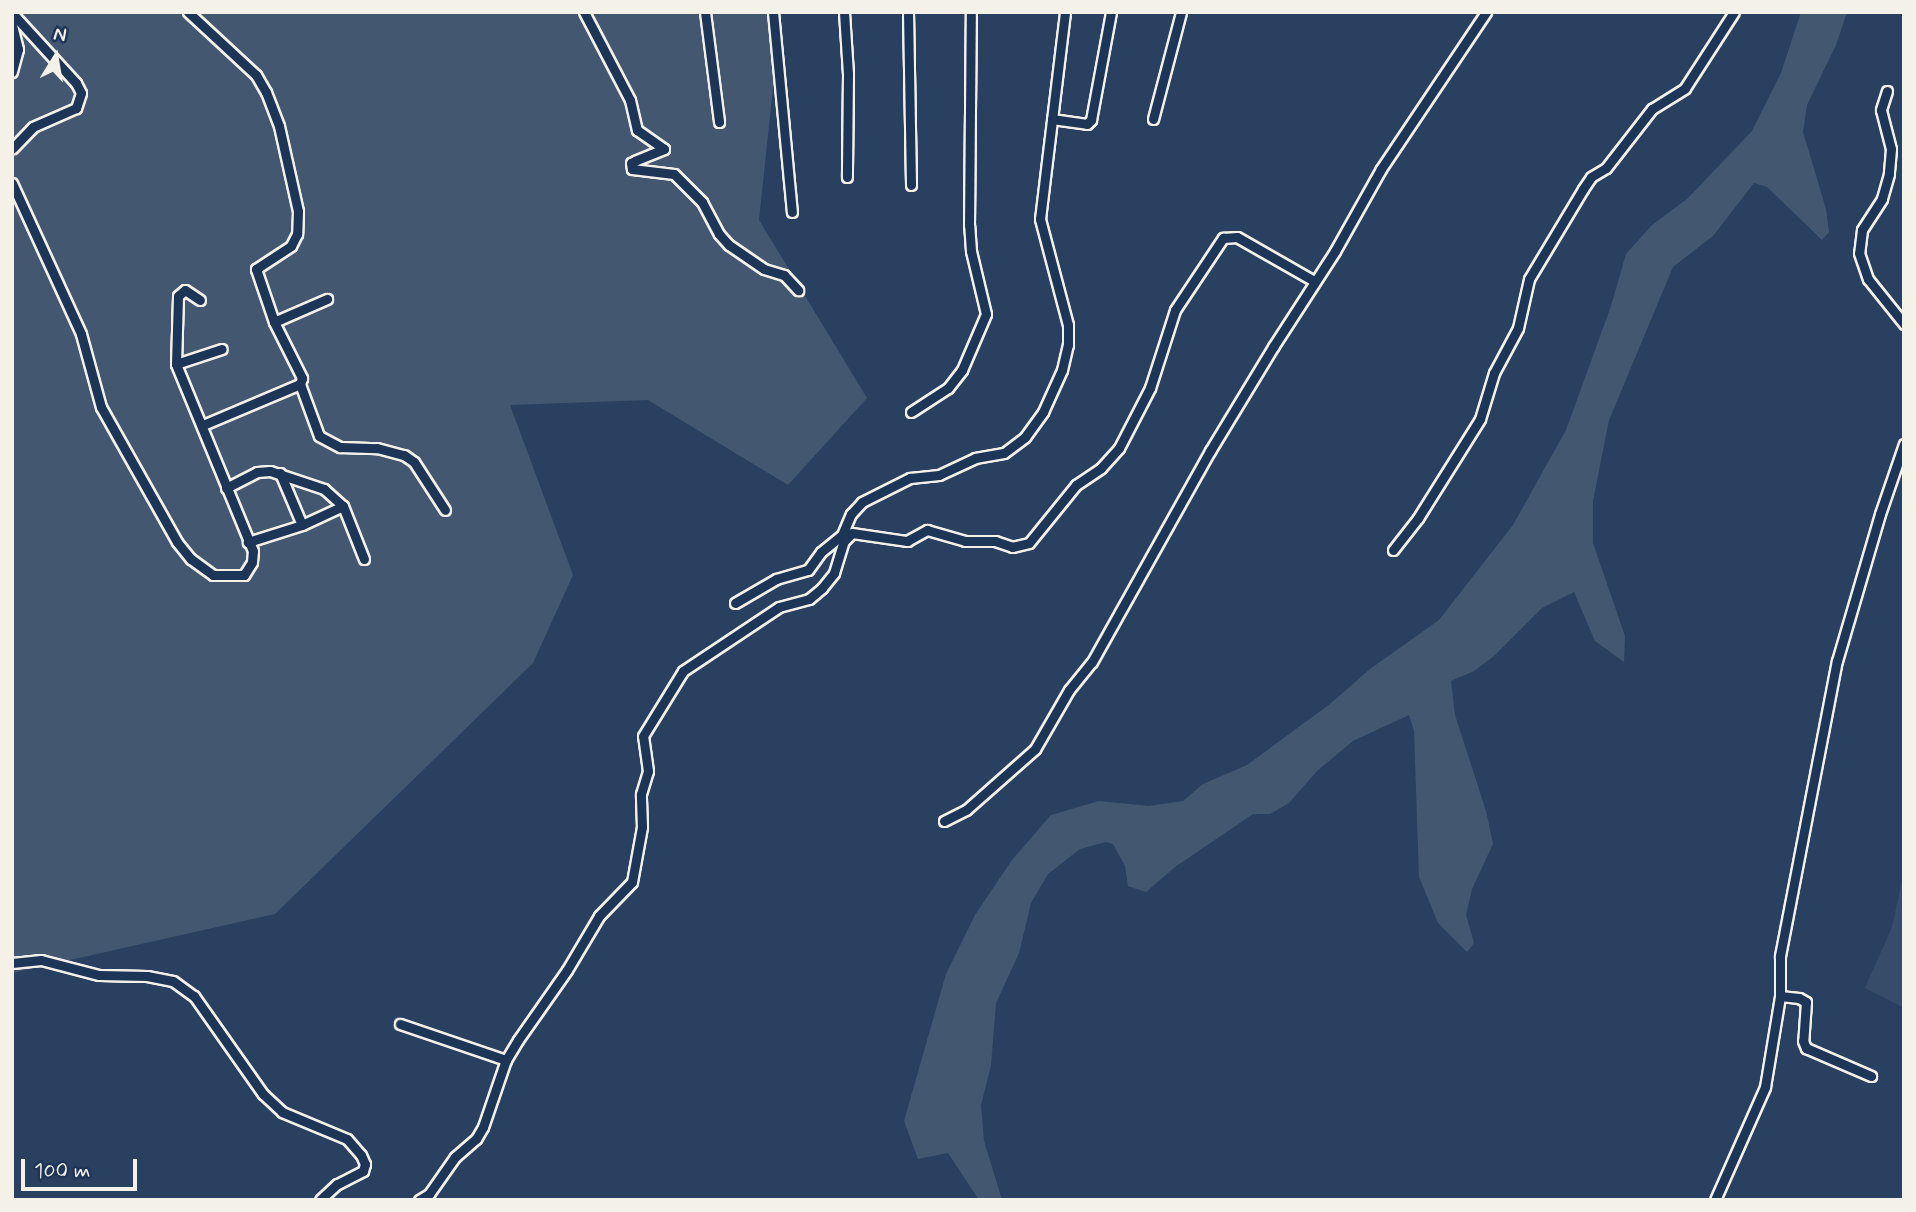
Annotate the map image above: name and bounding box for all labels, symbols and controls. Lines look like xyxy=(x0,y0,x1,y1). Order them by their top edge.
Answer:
north arrow xyxy=(21,21,91,91)
text: N xyxy=(52,21,69,48)
scale bar xyxy=(24,1146,140,1190)
text: 100 m xyxy=(34,1157,90,1185)

